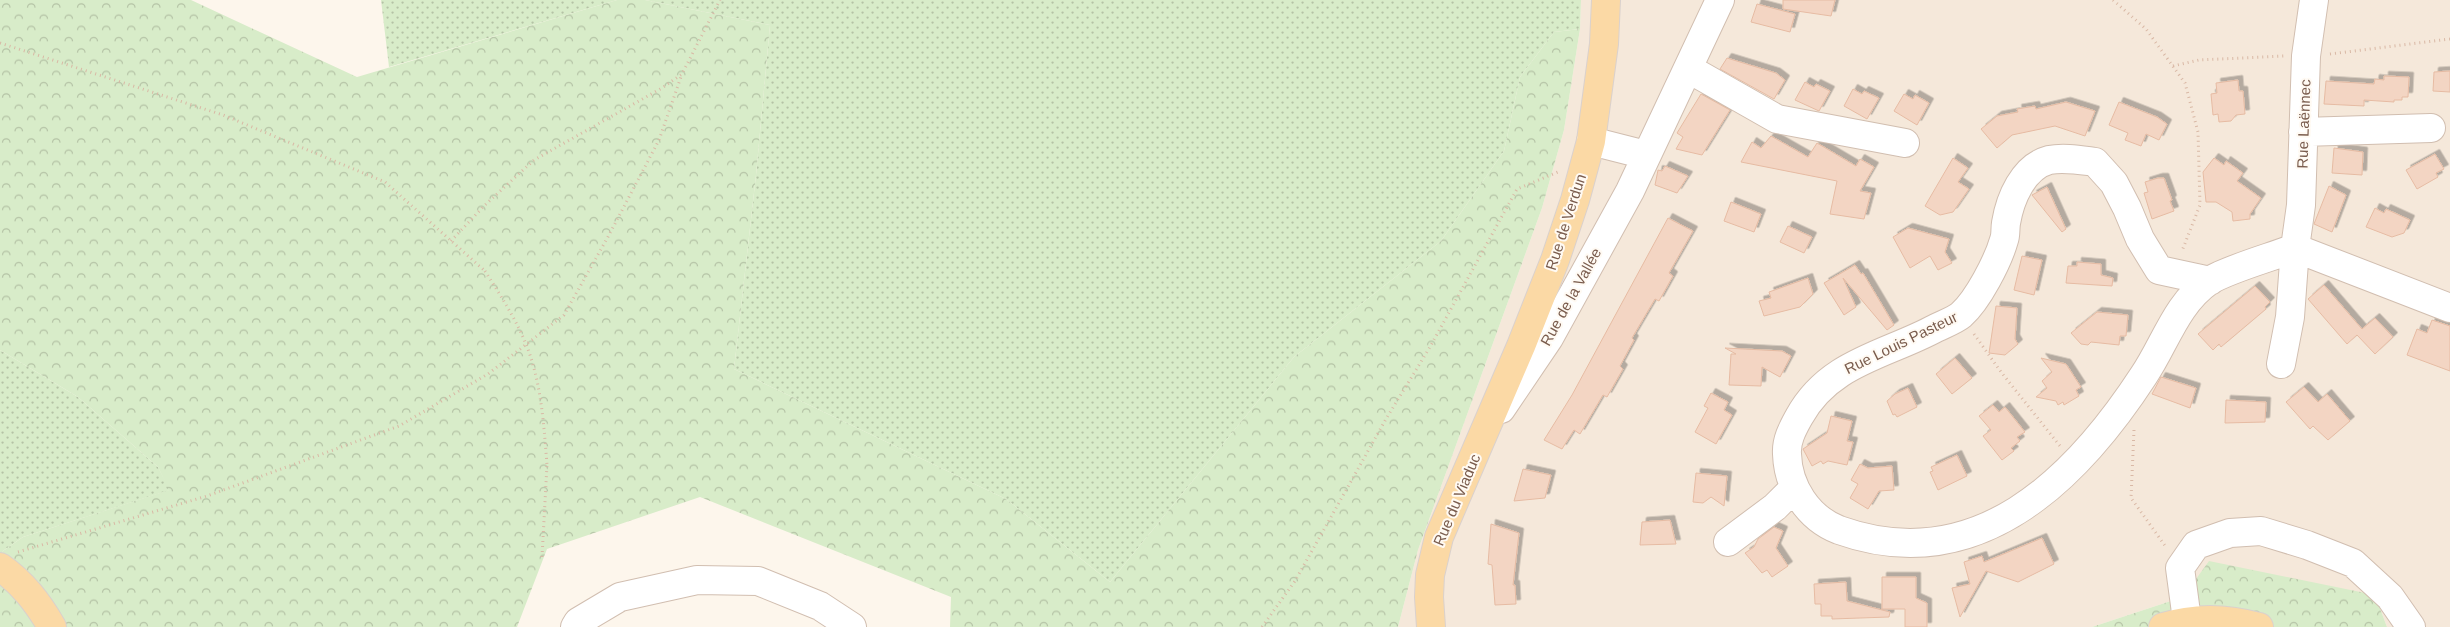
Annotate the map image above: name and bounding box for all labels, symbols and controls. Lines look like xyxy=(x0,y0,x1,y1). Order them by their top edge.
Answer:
street label: Rue Laënnec xyxy=(2293,79,2314,169)
street label: Rue de Verdun xyxy=(1542,172,1589,272)
street label: Rue de la Vallée xyxy=(1537,245,1604,349)
street label: Rue Louis Pasteur xyxy=(1842,308,1960,377)
street label: Rue du Viaduc xyxy=(1430,451,1484,548)

